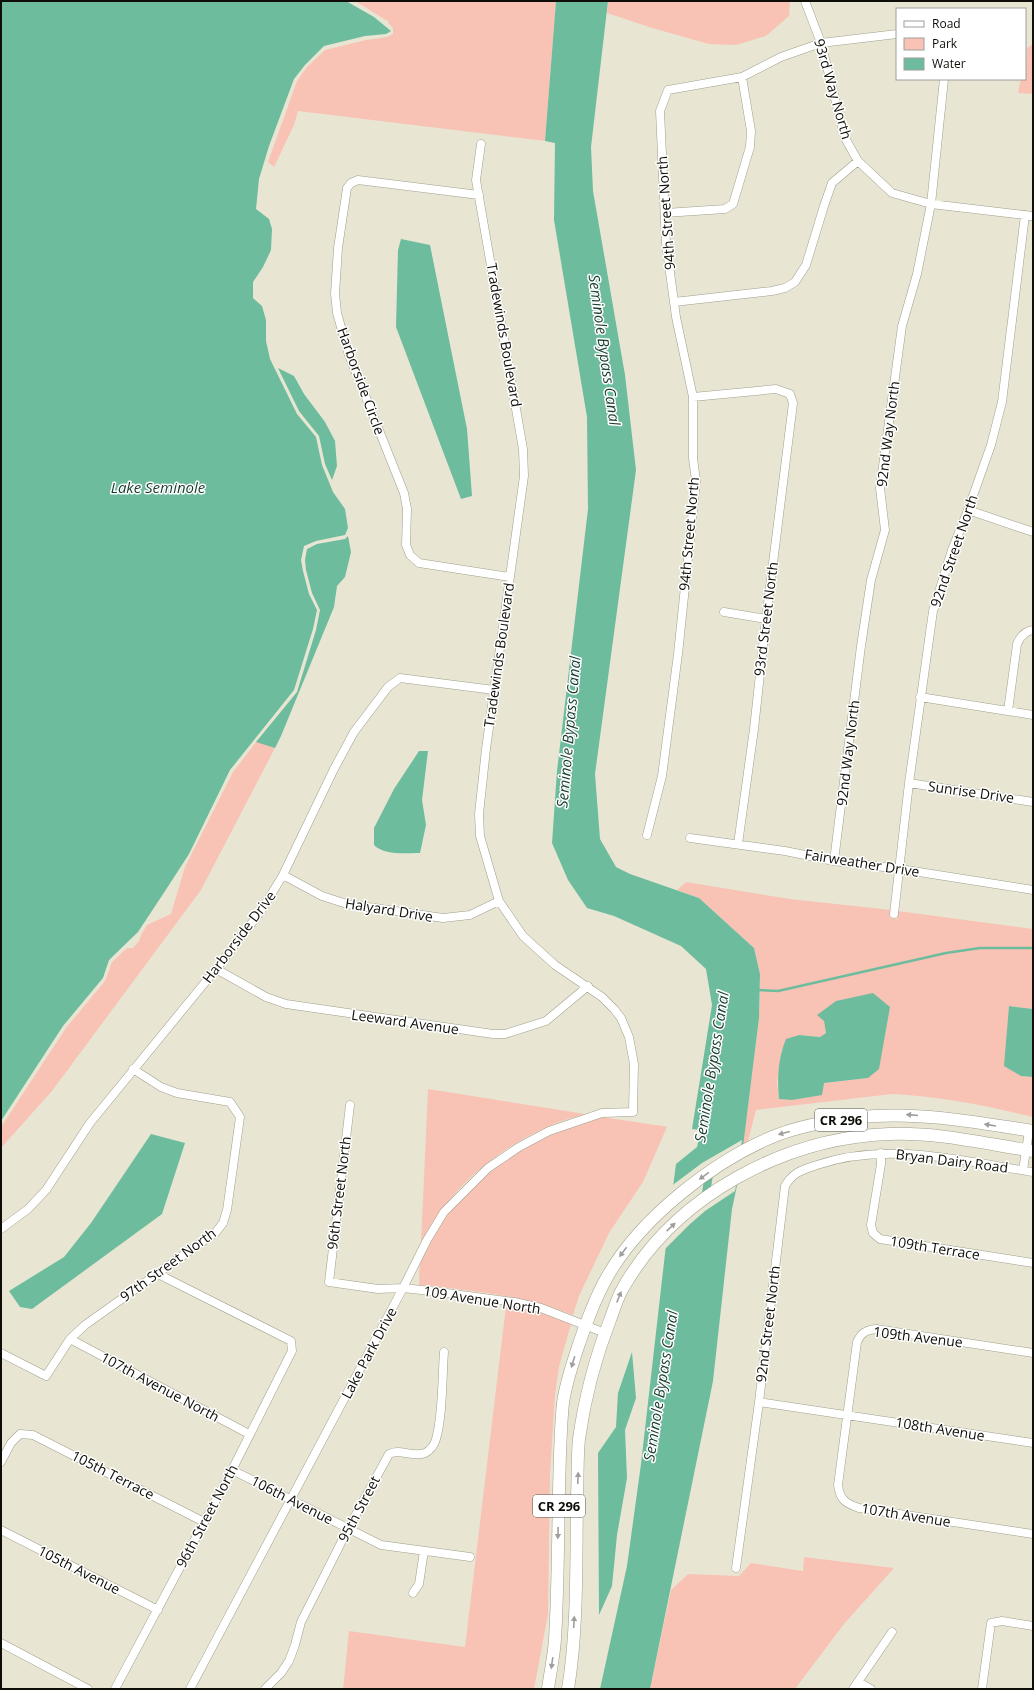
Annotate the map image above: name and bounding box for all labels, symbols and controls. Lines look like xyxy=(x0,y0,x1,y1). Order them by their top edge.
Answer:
legend xyxy=(896,8,1026,80)
text: Road xyxy=(932,15,961,32)
text: Park xyxy=(932,35,958,52)
street label: 93rd Way North xyxy=(810,36,857,141)
text: Water xyxy=(932,55,966,72)
street label: 94th Street North xyxy=(652,155,679,271)
street label: Tradewinds Boulevard xyxy=(482,261,527,408)
water label: Seminole Bypass Canal xyxy=(584,273,626,428)
street label: Harborside Circle xyxy=(333,324,390,437)
street label: 92nd Way North xyxy=(872,380,903,488)
street label: 94th Street North xyxy=(674,476,703,592)
water label: Lake Seminole xyxy=(111,477,206,497)
street label: 92nd Street North xyxy=(925,492,982,610)
street label: 93rd Street North xyxy=(749,561,782,677)
street label: Tradewinds Boulevard xyxy=(479,581,518,729)
water label: Seminole Bypass Canal xyxy=(551,654,585,809)
street label: 92nd Way North xyxy=(832,699,863,807)
street label: Sunrise Drive xyxy=(927,776,1015,807)
street label: Fairweather Drive xyxy=(803,844,921,881)
street label: Harborside Drive xyxy=(198,887,280,987)
street label: Halyard Drive xyxy=(344,893,434,926)
water label: Seminole Bypass Canal xyxy=(689,989,733,1144)
street label: Leeward Avenue xyxy=(350,1005,460,1038)
road number: CR 296 xyxy=(815,1109,867,1131)
one-way arrow xyxy=(906,1112,918,1119)
one-way arrow xyxy=(984,1122,996,1128)
one-way arrow xyxy=(777,1130,789,1136)
street label: 96th Street North xyxy=(322,1135,355,1251)
street label: Bryan Dairy Road xyxy=(895,1144,1009,1177)
one-way arrow xyxy=(699,1172,710,1180)
one-way arrow xyxy=(666,1222,676,1231)
street label: 97th Street North xyxy=(116,1223,219,1306)
street label: 109th Terrace xyxy=(889,1231,981,1264)
one-way arrow xyxy=(619,1246,628,1257)
street label: 92nd Street North xyxy=(751,1264,784,1384)
street label: 109 Avenue North xyxy=(422,1281,542,1318)
one-way arrow xyxy=(616,1291,622,1303)
street label: Lake Park Drive xyxy=(336,1304,401,1402)
water label: Seminole Bypass Canal xyxy=(638,1308,682,1463)
street label: 109th Avenue xyxy=(872,1322,964,1351)
street label: 107th Avenue North xyxy=(98,1347,223,1426)
one-way arrow xyxy=(570,1356,576,1368)
street label: 108th Avenue xyxy=(894,1412,986,1445)
street label: 105th Terrace xyxy=(69,1446,158,1504)
street label: 96th Street North xyxy=(171,1461,242,1571)
street label: 106th Avenue xyxy=(248,1471,337,1529)
one-way arrow xyxy=(575,1471,581,1484)
street label: 95th Street xyxy=(333,1472,384,1545)
road number: CR 296 xyxy=(533,1495,585,1517)
street label: 107th Avenue xyxy=(860,1498,952,1531)
one-way arrow xyxy=(555,1527,561,1540)
street label: 105th Avenue xyxy=(35,1541,124,1599)
one-way arrow xyxy=(570,1616,577,1628)
one-way arrow xyxy=(549,1657,555,1669)

